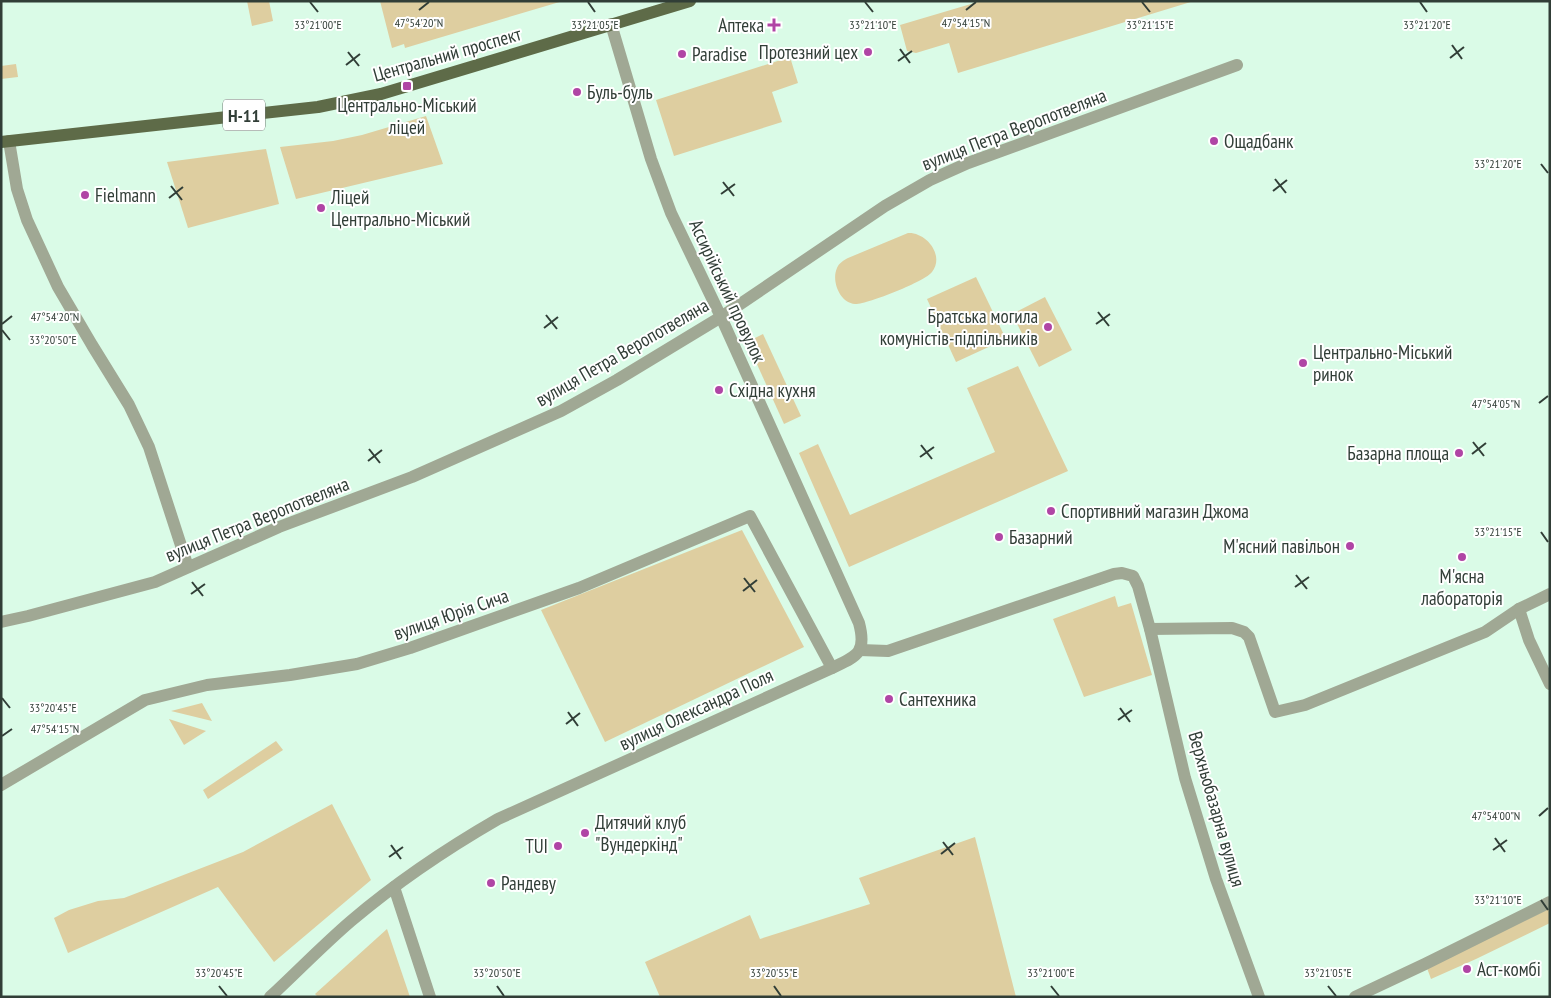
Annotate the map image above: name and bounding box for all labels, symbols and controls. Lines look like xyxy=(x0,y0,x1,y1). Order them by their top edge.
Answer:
place label: Аптека xyxy=(718,13,764,37)
text: 47°54'20"N xyxy=(395,15,443,30)
text: 47°54'15"N xyxy=(942,15,990,30)
text: 33°21'00"E xyxy=(294,17,342,32)
text: 33°21'05"E xyxy=(571,17,619,32)
text: 33°21'10"E xyxy=(849,17,897,32)
text: 33°21'15"E xyxy=(1126,17,1174,32)
text: 33°21'20"E xyxy=(1403,17,1451,32)
marker: Аптека xyxy=(768,19,780,31)
street label: Центральний проспект xyxy=(370,21,525,87)
place label: Протезний цех xyxy=(759,40,858,64)
place label: Paradise xyxy=(692,42,747,66)
marker: Протезний цех xyxy=(862,46,874,58)
marker: Paradise xyxy=(676,48,688,60)
marker: Центрально-Міський ліцей xyxy=(401,80,413,92)
place label: Буль-буль xyxy=(587,80,653,104)
street label: вулиця Петра Веропотвеляна xyxy=(918,83,1110,175)
marker: Буль-буль xyxy=(571,86,583,98)
place label: Центрально-Міський ліцей xyxy=(337,93,477,139)
road number: Н-11 xyxy=(223,100,265,130)
place label: Ощадбанк xyxy=(1224,129,1294,153)
marker: Ощадбанк xyxy=(1208,135,1220,147)
text: 33°21'20"E xyxy=(1474,156,1522,171)
place label: Fielmann xyxy=(95,183,156,207)
place label: Ліцей Центрально-Міський xyxy=(330,185,470,231)
marker: Fielmann xyxy=(79,189,91,201)
marker: Ліцей Центрально-Міський xyxy=(315,202,327,214)
street label: Ассирійський провулок xyxy=(684,215,772,367)
street label: вулиця Петра Веропотвеляна xyxy=(531,293,713,411)
place label: Братська могила комуністів-підпільників xyxy=(880,304,1038,350)
text: 47°54'20"N xyxy=(31,309,79,324)
marker: Братська могила комуністів-підпільників xyxy=(1042,321,1054,333)
text: 33°20'50"E xyxy=(29,332,77,347)
place label: Центрально-Міський ринок xyxy=(1313,340,1452,386)
marker: Центрально-Міський ринок xyxy=(1297,357,1309,369)
place label: Східна кухня xyxy=(729,378,816,402)
marker: Східна кухня xyxy=(713,384,725,396)
text: 47°54'05"N xyxy=(1472,396,1520,411)
place label: Базарна площа xyxy=(1347,441,1449,465)
marker: Базарна площа xyxy=(1453,447,1465,459)
street label: вулиця Петра Веропотвеляна xyxy=(162,471,352,567)
place label: Спортивний магазин Джома xyxy=(1061,499,1249,523)
marker: Спортивний магазин Джома xyxy=(1045,505,1057,517)
text: 33°21'15"E xyxy=(1474,524,1522,539)
place label: Базарний xyxy=(1009,525,1073,549)
marker: Базарний xyxy=(993,531,1005,543)
place label: М'ясний павільон xyxy=(1223,534,1340,558)
marker: М'ясний павільон xyxy=(1344,540,1356,552)
marker: М'ясна лабораторія xyxy=(1456,551,1468,563)
place label: М'ясна лабораторія xyxy=(1420,564,1503,610)
street label: вулиця Юрія Сича xyxy=(390,583,512,645)
street label: вулиця Олександра Поля xyxy=(615,663,777,755)
place label: Сантехника xyxy=(899,687,976,711)
marker: Сантехника xyxy=(883,693,895,705)
text: 33°20'45"E xyxy=(29,700,77,715)
text: 47°54'15"N xyxy=(31,721,79,736)
street label: Верхньобазарна вулиця xyxy=(1183,728,1251,890)
text: 47°54'00"N xyxy=(1472,808,1520,823)
place label: Дитячий клуб "Вундеркінд" xyxy=(595,810,686,856)
marker: Дитячий клуб "Вундеркінд" xyxy=(579,827,591,839)
place label: TUI xyxy=(525,834,548,858)
marker: TUI xyxy=(552,840,564,852)
place label: Рандеву xyxy=(501,871,557,895)
marker: Рандеву xyxy=(485,877,497,889)
text: 33°21'10"E xyxy=(1474,892,1522,907)
place label: Аст-комбі xyxy=(1477,957,1541,981)
marker: Аст-комбі xyxy=(1461,963,1473,975)
text: 33°20'45"E xyxy=(195,965,243,980)
text: 33°20'50"E xyxy=(473,965,521,980)
text: 33°20'55"E xyxy=(750,965,798,980)
text: 33°21'00"E xyxy=(1027,965,1075,980)
text: 33°21'05"E xyxy=(1304,965,1352,980)

